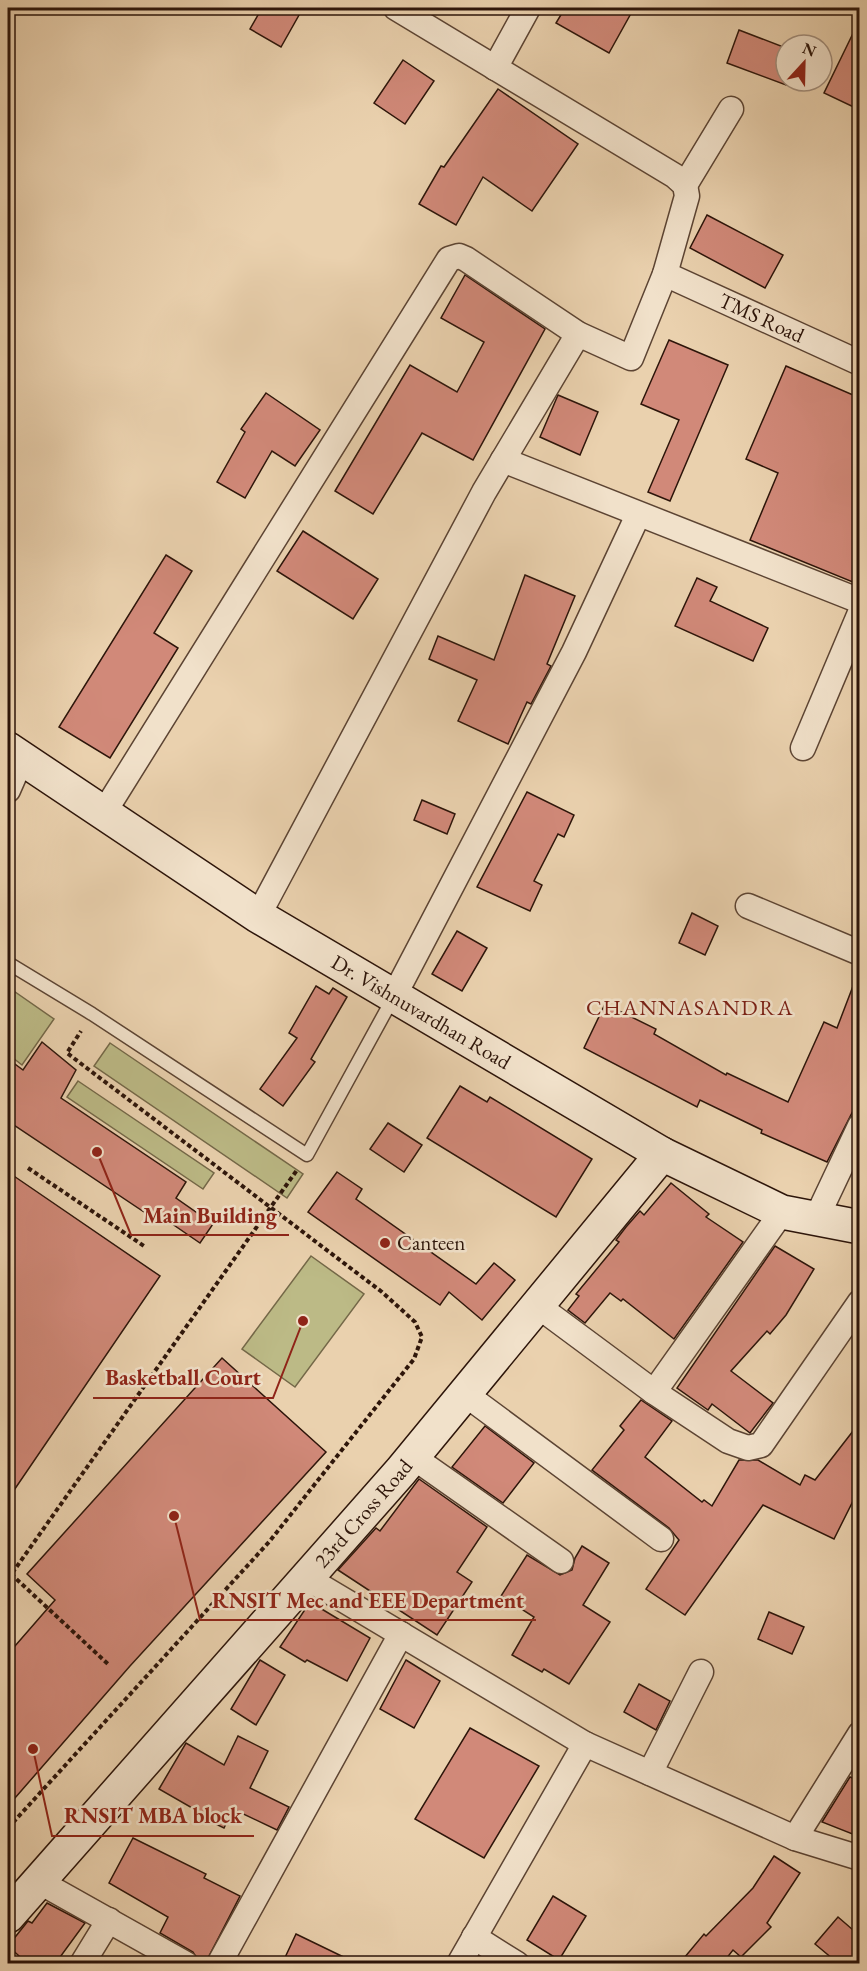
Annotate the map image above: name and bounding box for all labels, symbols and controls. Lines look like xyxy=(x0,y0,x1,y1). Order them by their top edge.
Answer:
north arrow xyxy=(774,33,834,93)
text: N xyxy=(799,37,819,62)
street label: TMS Road xyxy=(715,286,809,349)
street label: Dr. Vishnuvardhan Road xyxy=(327,948,516,1075)
district label: CHANNASANDRA xyxy=(586,993,794,1022)
callout: Main Building xyxy=(131,1195,289,1235)
text: Main Building xyxy=(143,1201,278,1230)
place label: Canteen xyxy=(397,1229,465,1256)
marker: Canteen xyxy=(378,1236,392,1250)
callout: Basketball Court xyxy=(93,1358,273,1398)
text: Basketball Court xyxy=(105,1363,262,1392)
street label: 23rd Cross Road xyxy=(308,1453,419,1573)
callout: RNSIT Mec and EEE Department xyxy=(200,1580,536,1620)
text: RNSIT Mec and EEE Department xyxy=(212,1586,525,1615)
callout: RNSIT MBA block xyxy=(52,1796,254,1836)
text: RNSIT MBA block xyxy=(64,1801,243,1830)

